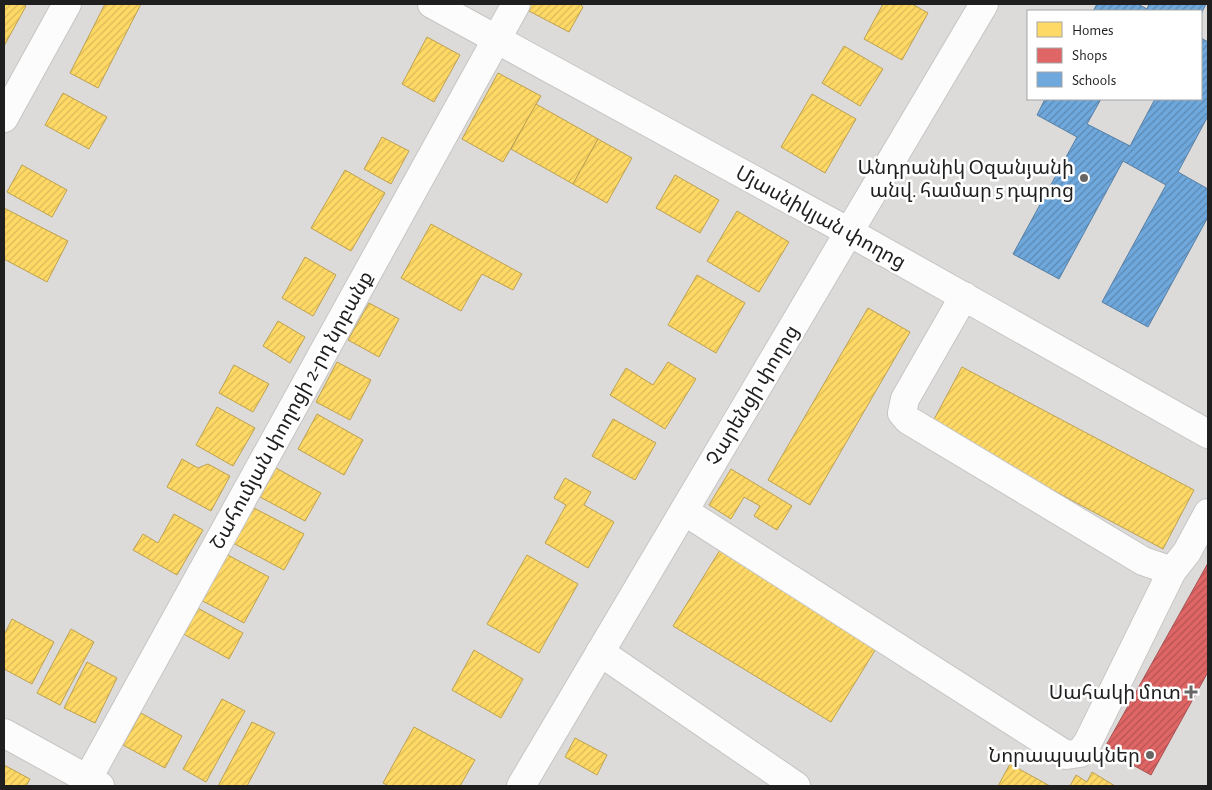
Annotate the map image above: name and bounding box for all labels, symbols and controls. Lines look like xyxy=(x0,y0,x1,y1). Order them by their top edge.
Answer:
legend xyxy=(1027,10,1202,100)
text: Homes xyxy=(1072,23,1114,38)
text: Shops xyxy=(1072,48,1107,63)
text: Schools xyxy=(1072,73,1116,88)
place label: Անդրանիկ Օզանյանի անվ․ համար 5 դպրոց xyxy=(858,158,1074,202)
street label: Մյասնիկյան փողոց xyxy=(732,163,909,274)
marker: Անդրանիկ Օզանյանի անվ․ համար 5 դպրոց xyxy=(1078,172,1090,184)
street label: Շահումյան փողոցի 2-րդ նրբանք xyxy=(207,268,378,553)
street label: Չարենցի փողոց xyxy=(703,322,804,470)
place label: Սահակի մոտ xyxy=(1049,683,1181,704)
marker: Սահակի մոտ xyxy=(1185,686,1197,698)
place label: Նորապսակներ xyxy=(989,746,1140,767)
marker: Նորապսակներ xyxy=(1144,749,1156,761)

